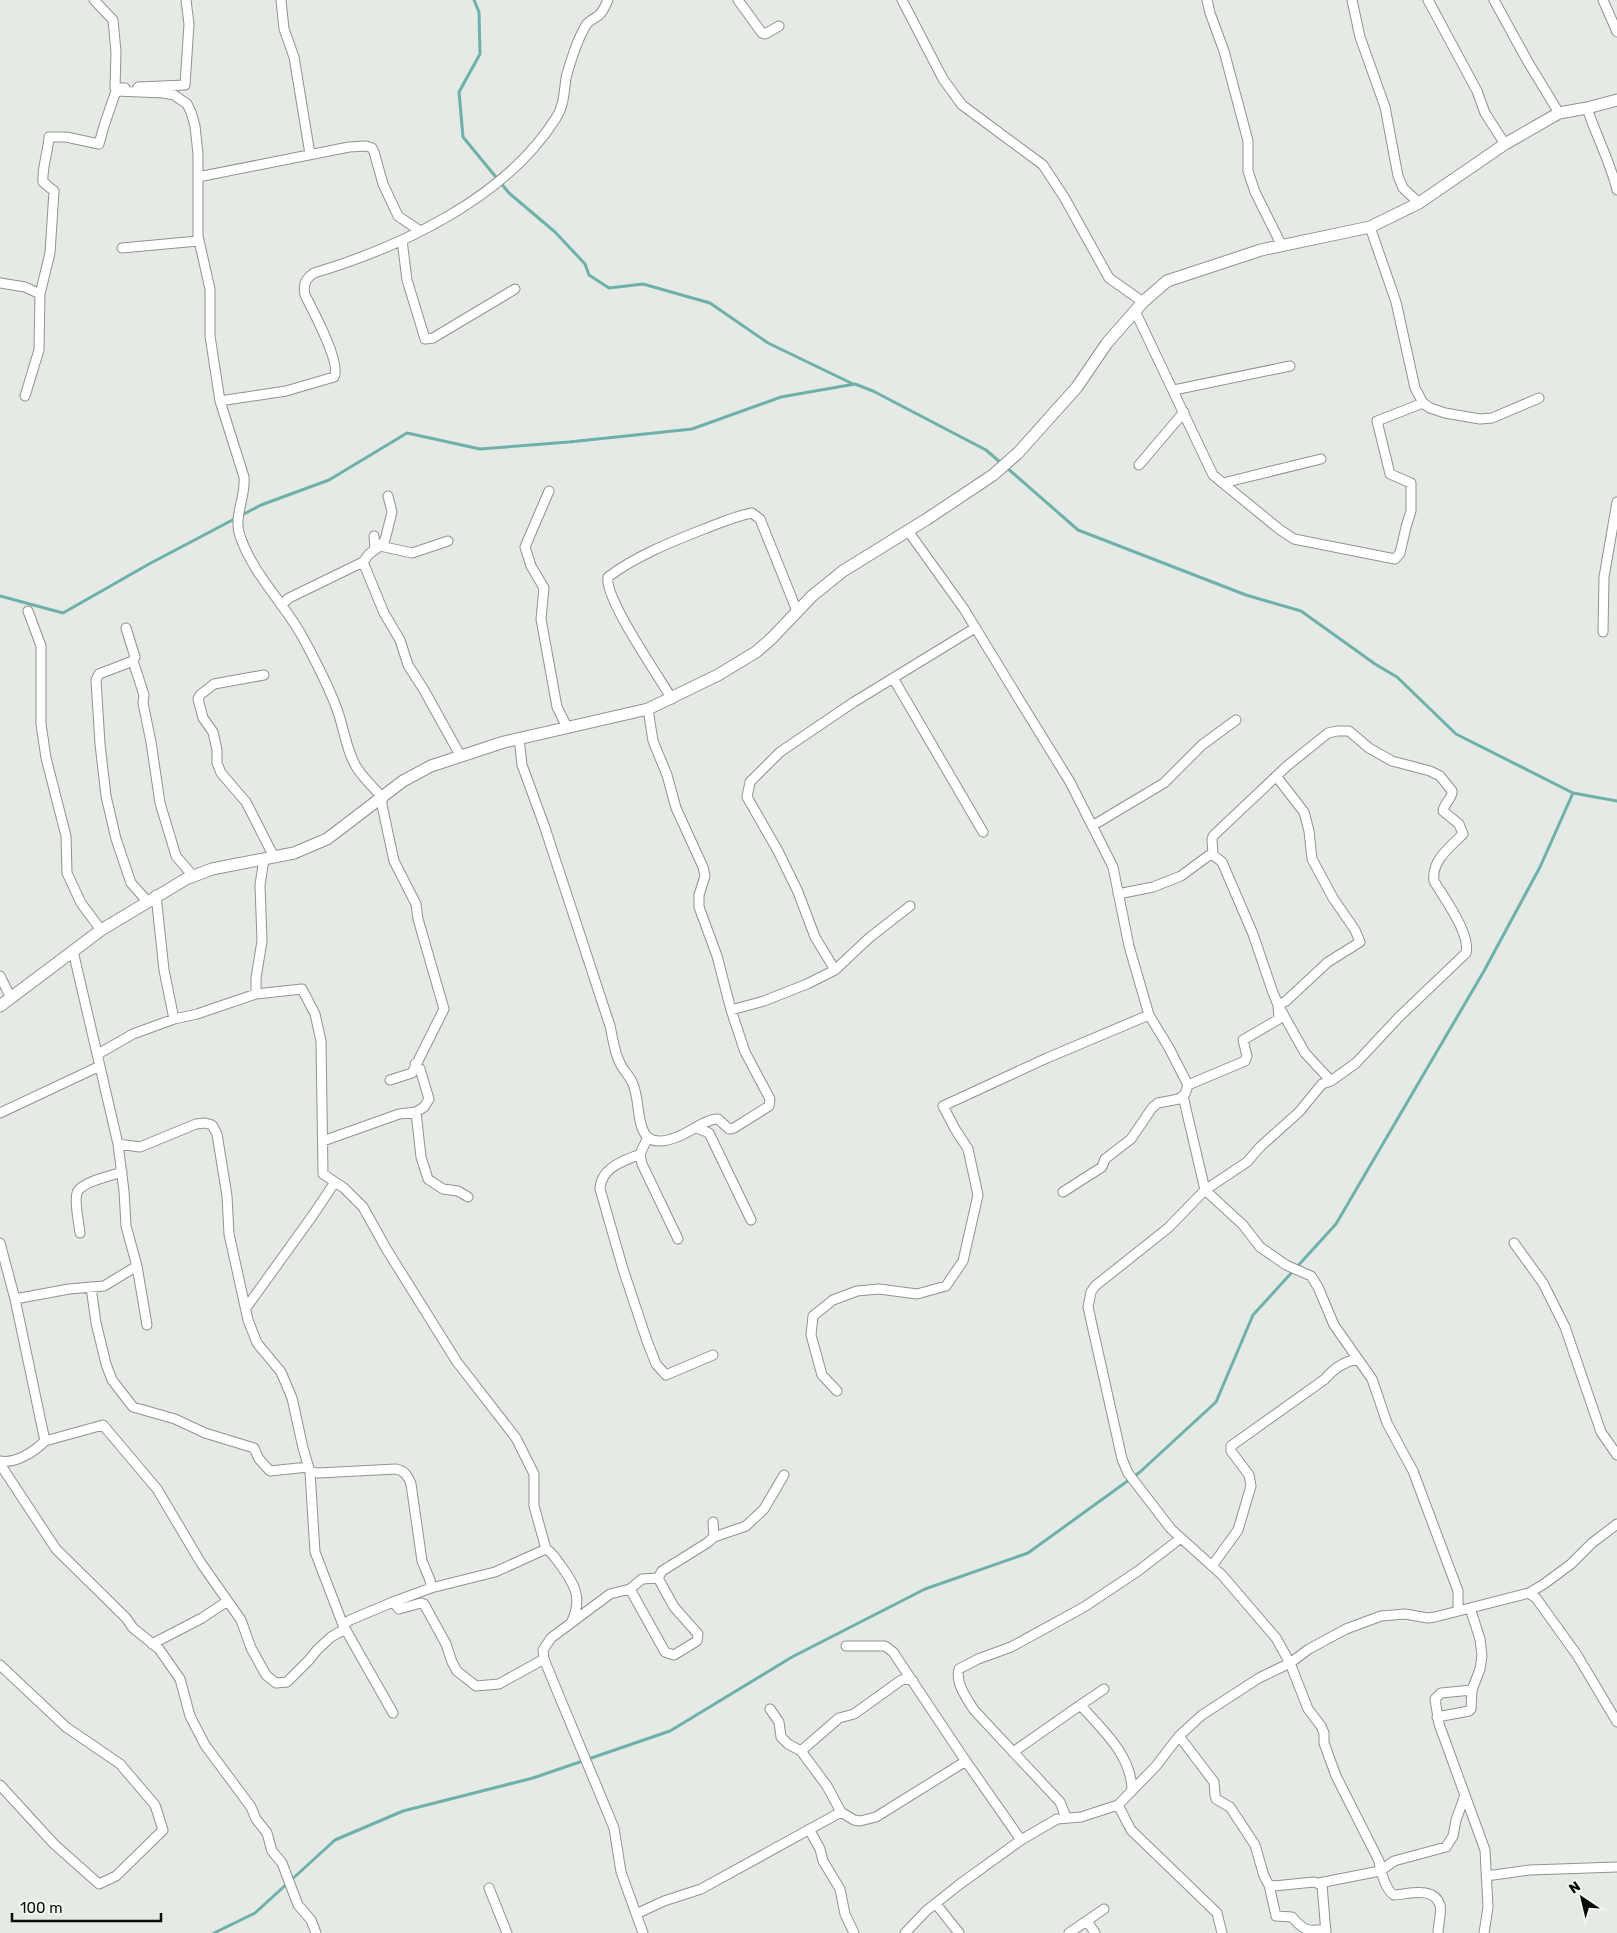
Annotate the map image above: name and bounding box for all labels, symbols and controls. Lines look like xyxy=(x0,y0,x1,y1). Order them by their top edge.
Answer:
north arrow xyxy=(1557,1873,1607,1923)
text: N xyxy=(1566,1878,1584,1898)
scale bar xyxy=(12,1890,161,1922)
text: 100 m xyxy=(20,1899,62,1917)

